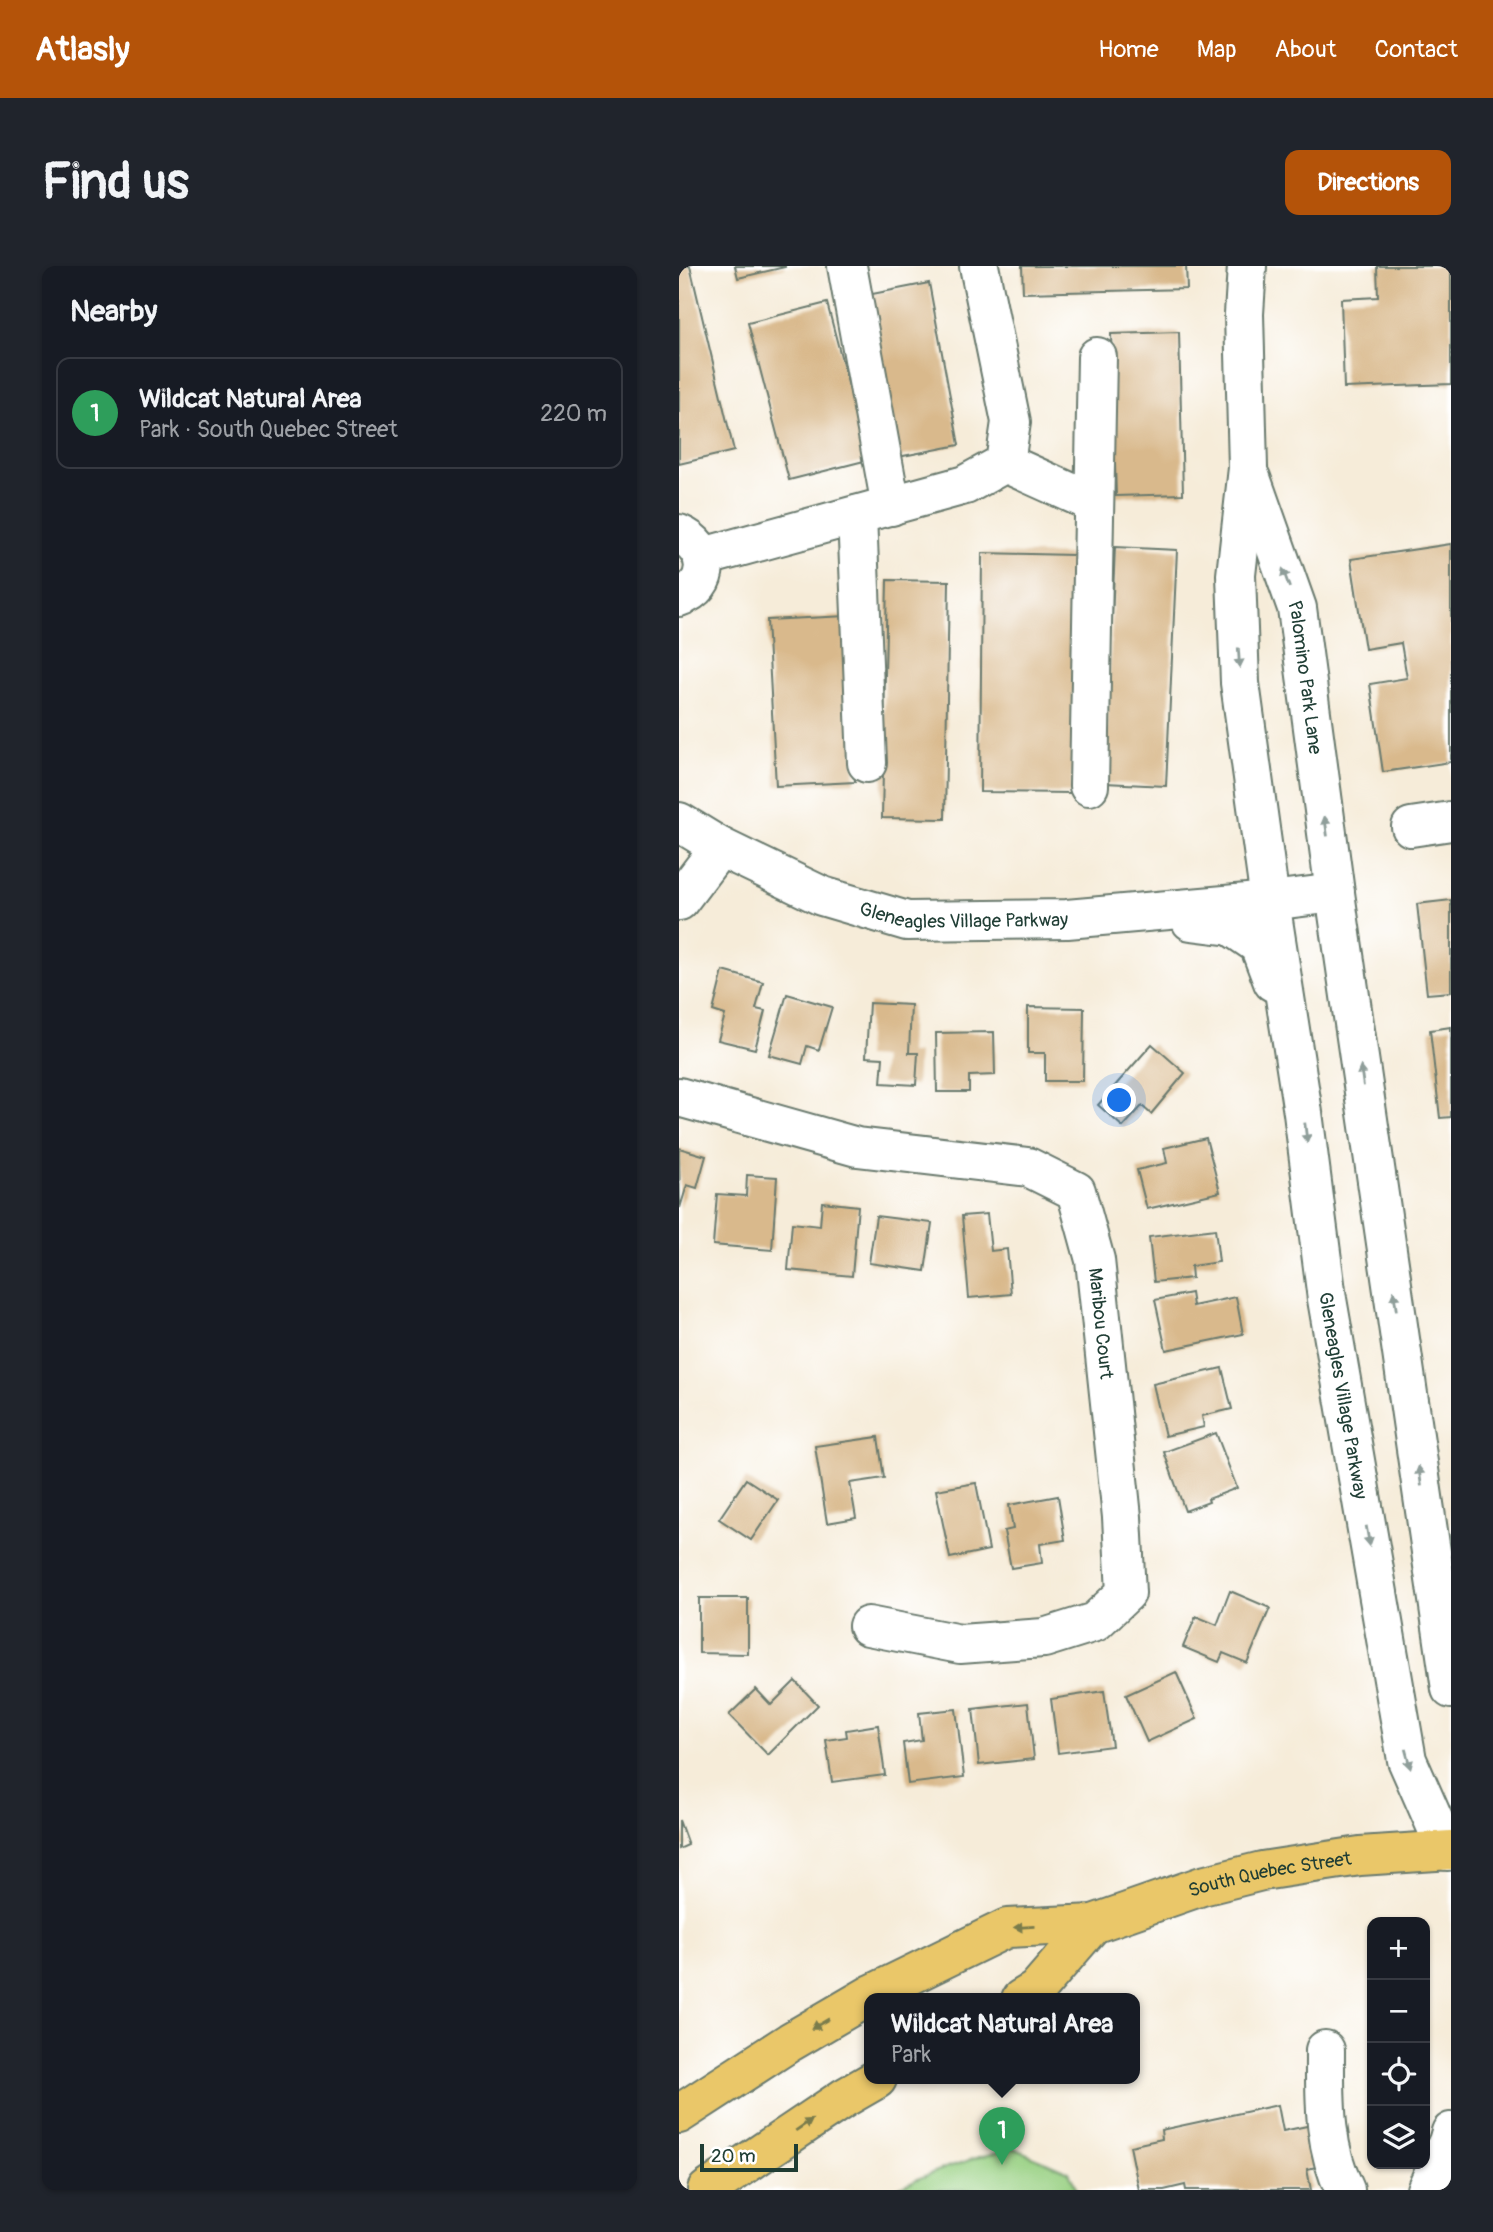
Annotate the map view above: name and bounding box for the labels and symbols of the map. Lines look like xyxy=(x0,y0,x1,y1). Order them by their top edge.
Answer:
one-way arrow xyxy=(1280,567,1291,588)
street label: Palomino Park Lane xyxy=(1282,597,1327,757)
one-way arrow xyxy=(1233,647,1244,669)
one-way arrow xyxy=(1321,815,1332,837)
street label: Gleneagles Village Parkway xyxy=(857,897,1068,934)
one-way arrow xyxy=(1356,1065,1367,1087)
your location xyxy=(1102,1083,1136,1117)
one-way arrow xyxy=(1300,1122,1311,1144)
street label: Maribou Court xyxy=(1083,1267,1118,1381)
one-way arrow xyxy=(1389,1290,1400,1312)
street label: Gleneagles Village Parkway xyxy=(1313,1291,1373,1501)
one-way arrow xyxy=(1414,1465,1425,1487)
one-way arrow xyxy=(1363,1525,1374,1547)
one-way arrow xyxy=(1403,1749,1414,1771)
street label: South Quebec Street xyxy=(1185,1846,1353,1903)
one-way arrow xyxy=(1013,1922,1035,1933)
one-way arrow xyxy=(811,2018,830,2030)
pin: 1 xyxy=(979,2107,1025,2165)
one-way arrow xyxy=(795,2118,814,2131)
scale bar xyxy=(700,2141,798,2173)

